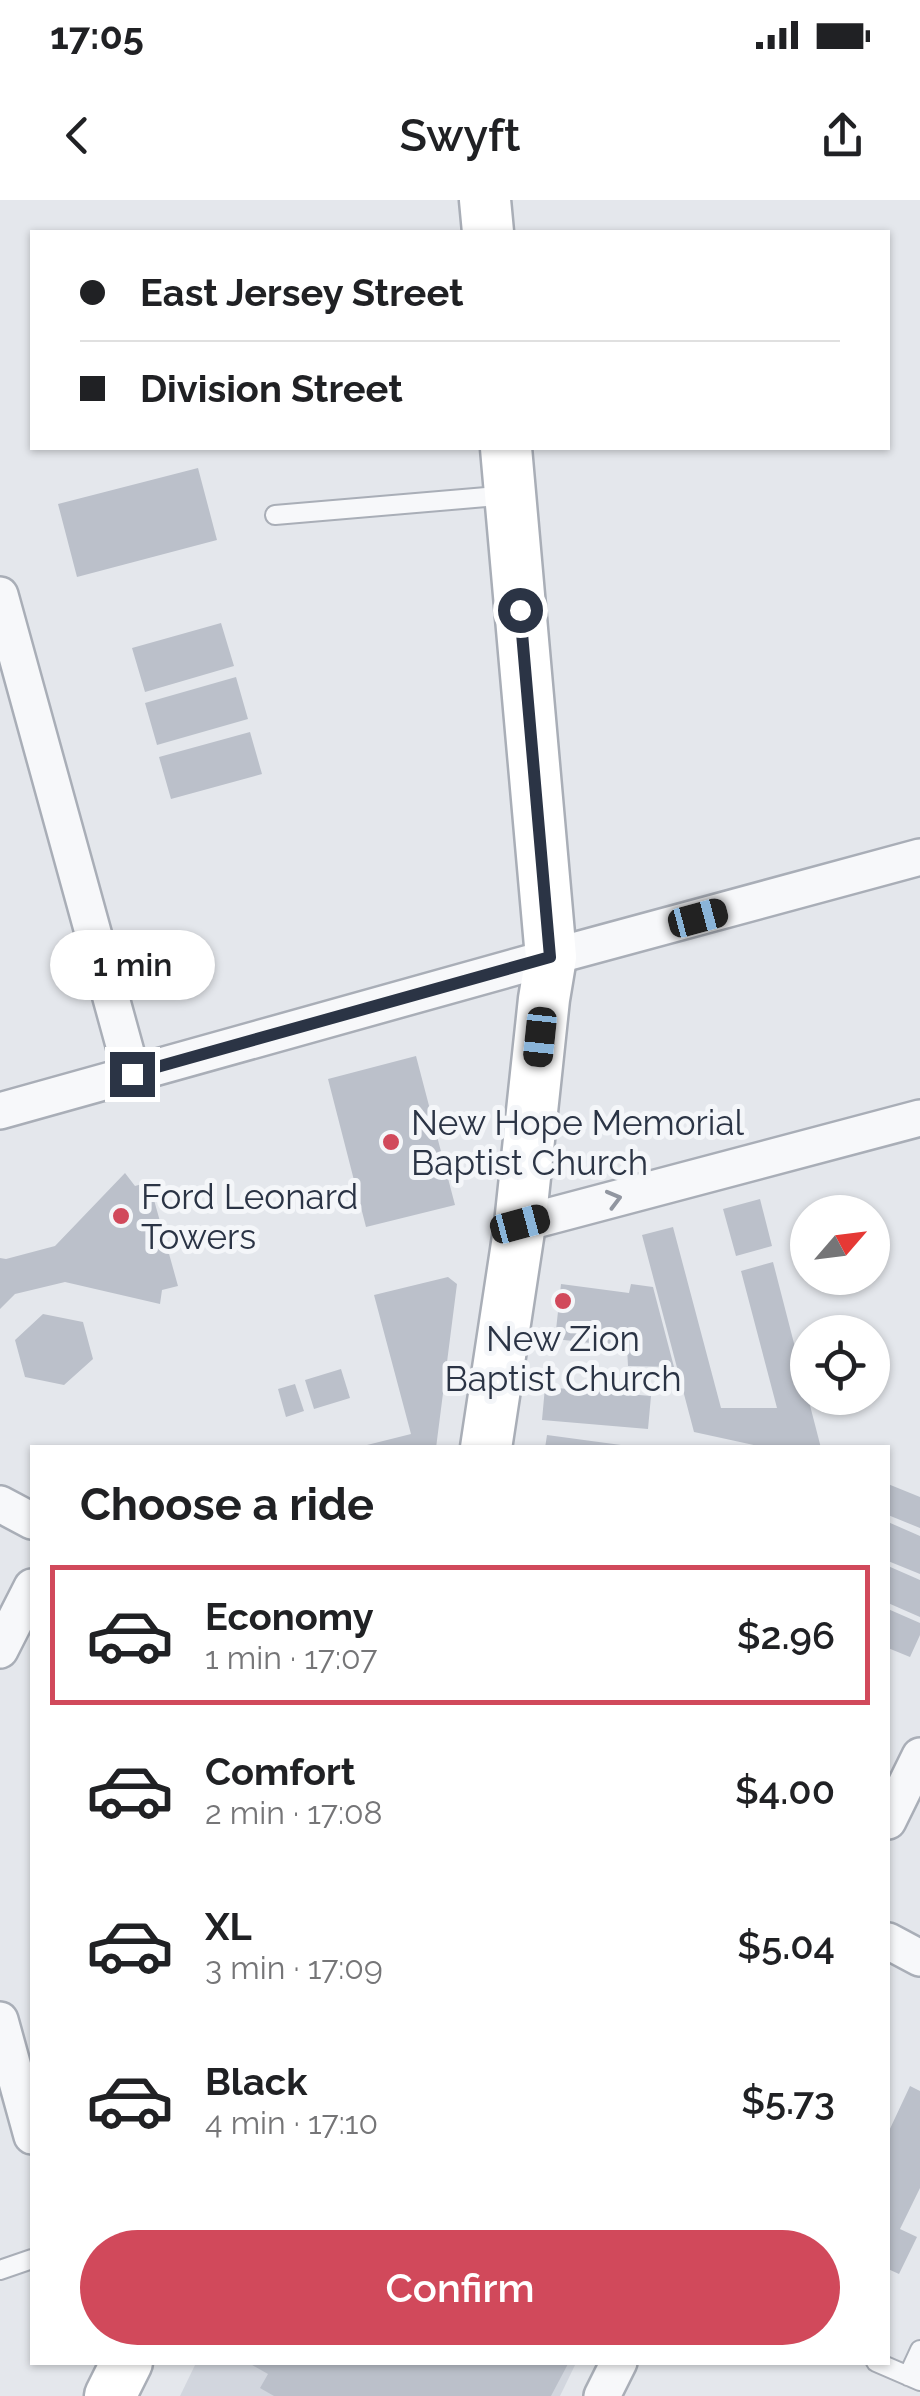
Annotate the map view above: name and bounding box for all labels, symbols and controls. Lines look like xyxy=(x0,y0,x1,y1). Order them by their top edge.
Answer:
text: 17:05 xyxy=(50,13,144,58)
icon: back xyxy=(50,108,105,163)
icon: share xyxy=(815,108,870,163)
text: Swyft xyxy=(399,109,521,162)
text: East Jersey Street xyxy=(140,270,464,315)
text: Division Street xyxy=(140,366,403,411)
route start xyxy=(498,588,543,633)
car xyxy=(665,896,731,940)
callout: 1 min xyxy=(49,929,214,999)
text: 1 min xyxy=(93,946,172,983)
car xyxy=(522,1006,558,1068)
route end xyxy=(110,1052,155,1097)
place label: New Hope Memorial Baptist Church xyxy=(411,1102,745,1183)
marker: New Hope Memorial Baptist Church xyxy=(380,1131,402,1153)
place label: Ford Leonard Towers xyxy=(141,1176,358,1257)
one-way arrow xyxy=(605,1190,622,1211)
north arrow xyxy=(790,1195,890,1295)
map controls xyxy=(790,1195,890,1415)
car xyxy=(487,1202,553,1246)
marker: Ford Leonard Towers xyxy=(110,1205,132,1227)
marker: New Zion Baptist Church xyxy=(552,1290,574,1312)
button: locate xyxy=(790,1315,890,1415)
place label: New Zion Baptist Church xyxy=(444,1318,682,1399)
text: Choose a ride xyxy=(80,1478,374,1531)
icon: car xyxy=(85,1590,175,1680)
text: Economy xyxy=(205,1594,374,1639)
text: $2.96 xyxy=(737,1613,835,1658)
text: 1 min · 17:07 xyxy=(205,1639,377,1676)
icon: car xyxy=(85,1745,175,1835)
text: Comfort xyxy=(205,1749,355,1794)
text: $4.00 xyxy=(735,1768,835,1813)
text: 2 min · 17:08 xyxy=(205,1794,382,1831)
icon: car xyxy=(85,1900,175,1990)
text: XL xyxy=(205,1904,252,1949)
text: $5.04 xyxy=(737,1923,835,1968)
text: 3 min · 17:09 xyxy=(205,1949,383,1986)
icon: car xyxy=(85,2055,175,2145)
text: Black xyxy=(205,2059,307,2104)
text: $5.73 xyxy=(741,2078,835,2123)
text: 4 min · 17:10 xyxy=(205,2104,378,2141)
button: Confirm xyxy=(80,2230,840,2345)

